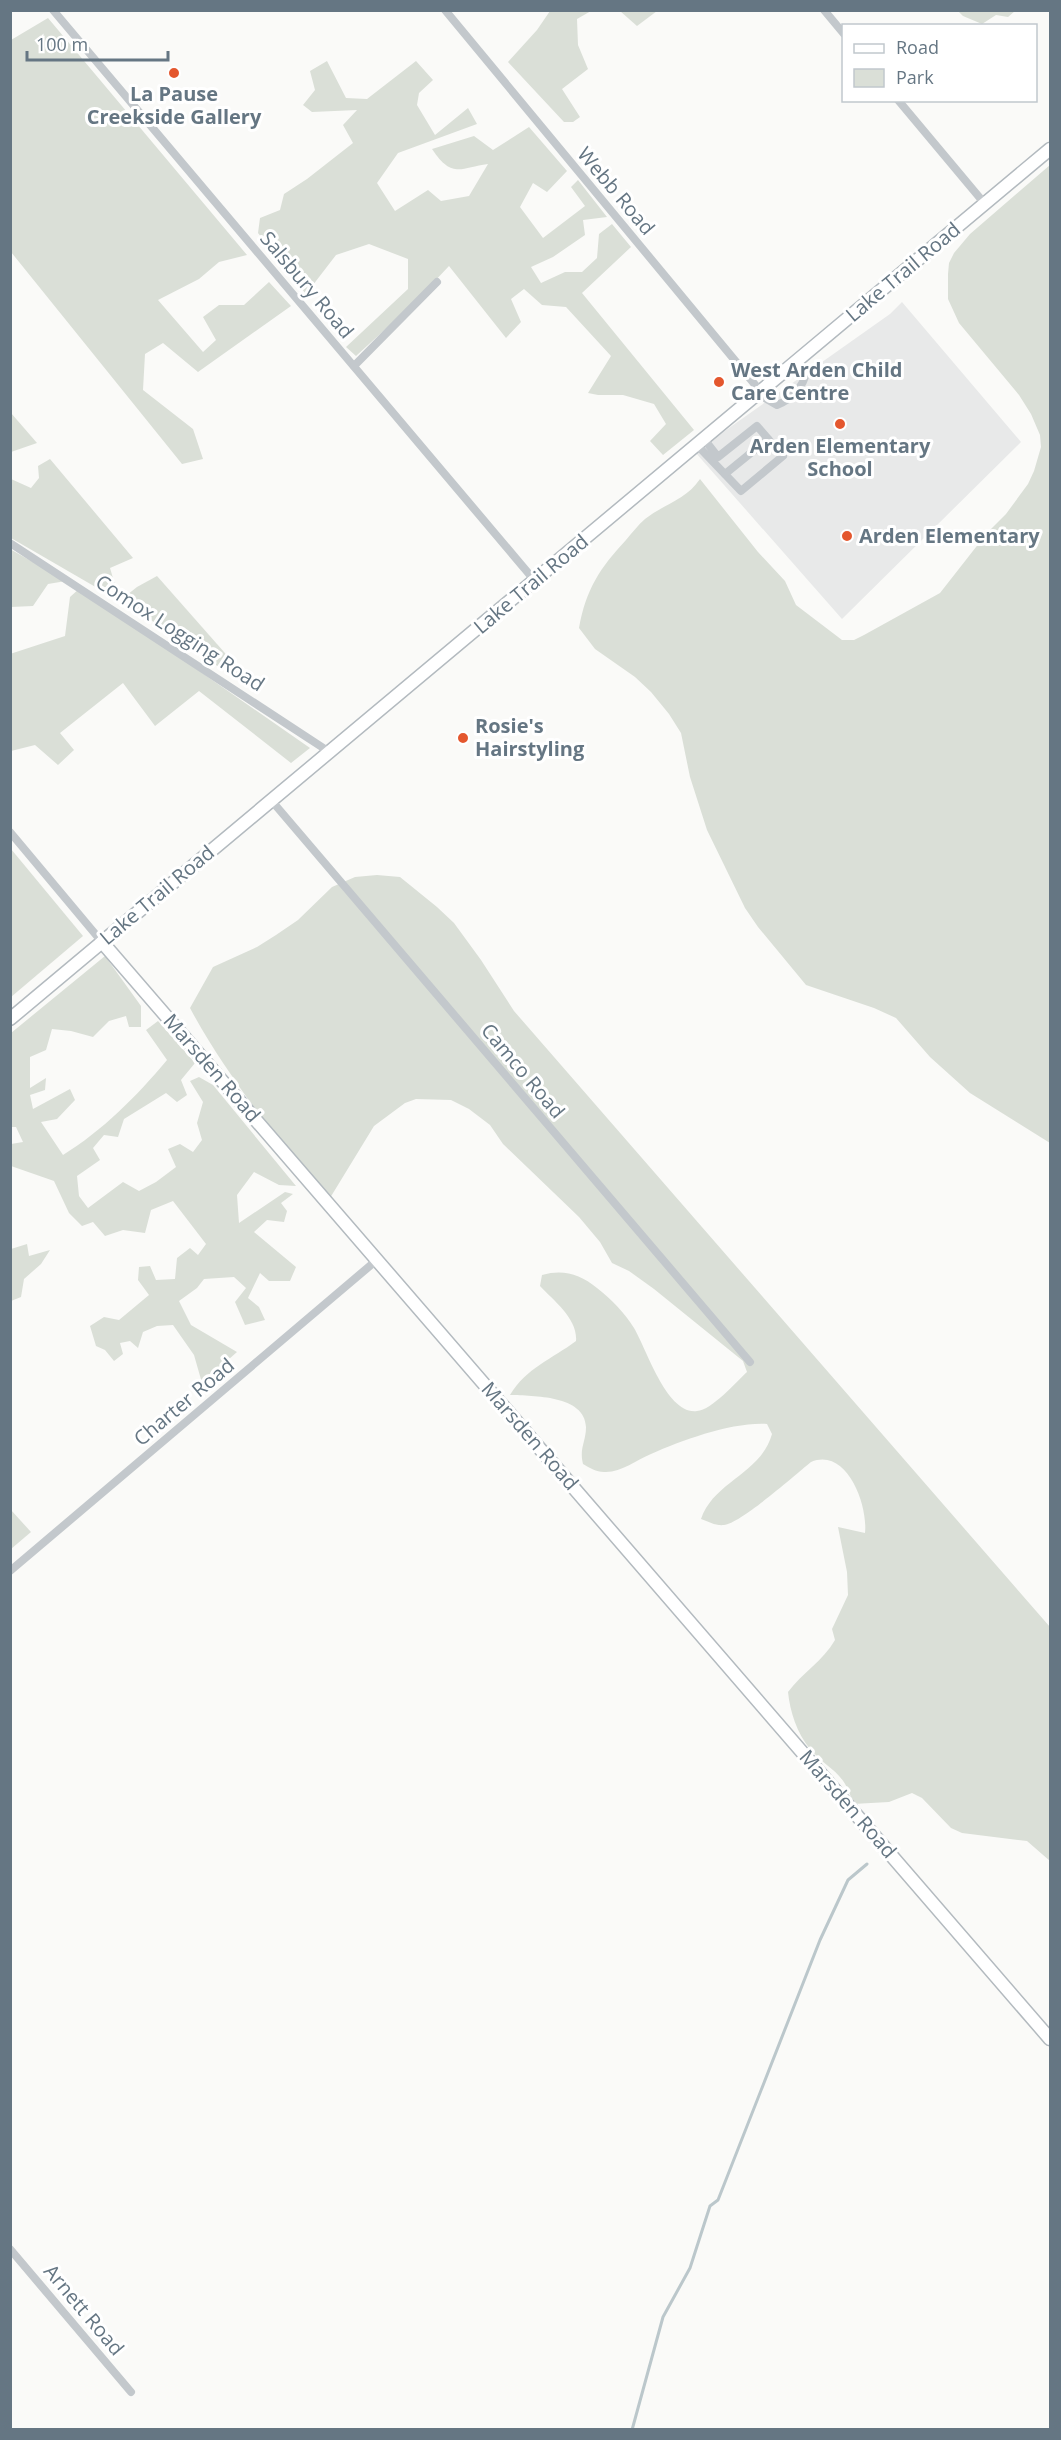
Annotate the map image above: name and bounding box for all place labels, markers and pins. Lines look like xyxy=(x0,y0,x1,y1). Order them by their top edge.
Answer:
marker: La Pause Creekside Gallery xyxy=(167,66,181,80)
place label: La Pause Creekside Gallery xyxy=(87,80,262,130)
place label: West Arden Child Care Centre xyxy=(731,356,902,406)
marker: West Arden Child Care Centre xyxy=(712,375,726,389)
marker: Arden Elementary School xyxy=(833,417,847,431)
place label: Arden Elementary School xyxy=(750,432,931,482)
place label: Arden Elementary xyxy=(859,522,1040,549)
marker: Arden Elementary xyxy=(840,529,854,543)
place label: Rosie's Hairstyling xyxy=(475,712,585,762)
marker: Rosie's Hairstyling xyxy=(456,731,470,745)

